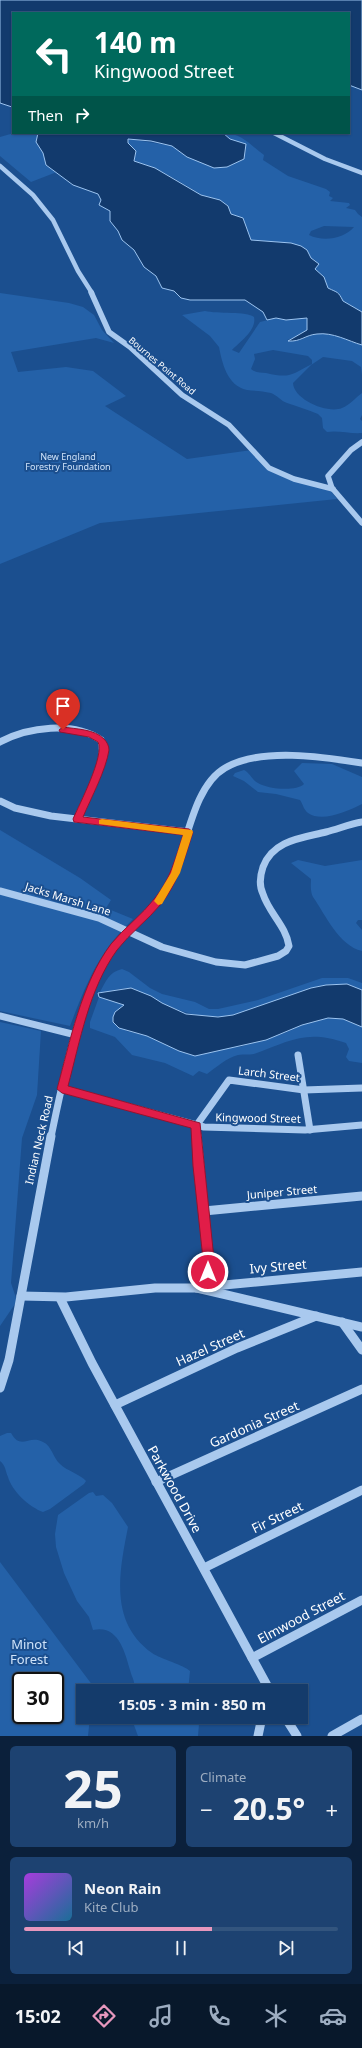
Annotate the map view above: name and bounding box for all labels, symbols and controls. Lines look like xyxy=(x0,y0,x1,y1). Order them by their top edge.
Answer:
text: 140 m xyxy=(94,23,177,61)
icon: left xyxy=(28,28,80,80)
text: Kingwood Street xyxy=(94,59,234,83)
icon: right xyxy=(71,104,93,126)
text: Then xyxy=(28,105,63,125)
street label: Bournes Point Road xyxy=(126,334,199,398)
park label: New England Forestry Foundation xyxy=(25,450,111,473)
pin xyxy=(46,689,80,730)
icon: arrive xyxy=(52,695,74,717)
street label: Jacks Marsh Lane xyxy=(22,878,113,919)
street label: Larch Street xyxy=(237,1062,301,1085)
street label: Indian Neck Road xyxy=(21,1094,56,1186)
street label: Kingwood Street xyxy=(215,1109,301,1126)
street label: Juniper Street xyxy=(245,1181,318,1202)
position arrow xyxy=(187,1251,229,1293)
street label: Ivy Street xyxy=(249,1255,308,1277)
street label: Hazel Street xyxy=(173,1324,247,1370)
street label: Gardonia Street xyxy=(206,1396,302,1452)
street label: Parkwood Drive xyxy=(144,1442,206,1536)
street label: Fir Street xyxy=(248,1497,306,1537)
street label: Elmwood Street xyxy=(254,1586,348,1648)
park label: Minot Forest xyxy=(10,1635,48,1668)
speed limit sign: 30 xyxy=(12,1672,64,1724)
text: 15:05 · 3 min · 850 m xyxy=(118,1694,266,1714)
text: 25 xyxy=(63,1752,123,1823)
text: Climate xyxy=(200,1768,246,1786)
text: 20.5° xyxy=(233,1788,305,1829)
text: − xyxy=(200,1794,213,1824)
text: + xyxy=(325,1794,338,1824)
text: km/h xyxy=(77,1814,109,1832)
text: Neon Rain xyxy=(84,1878,161,1898)
text: Kite Club xyxy=(84,1898,138,1916)
icon: previous xyxy=(65,1937,87,1959)
icon: pause xyxy=(170,1937,192,1959)
icon: next xyxy=(275,1937,297,1959)
icon: directions xyxy=(90,2002,118,2030)
icon: music xyxy=(147,2002,175,2030)
icon: phone xyxy=(205,2002,233,2030)
icon: climate xyxy=(262,2002,290,2030)
icon: car xyxy=(319,2002,347,2030)
text: 15:02 xyxy=(15,2004,61,2028)

